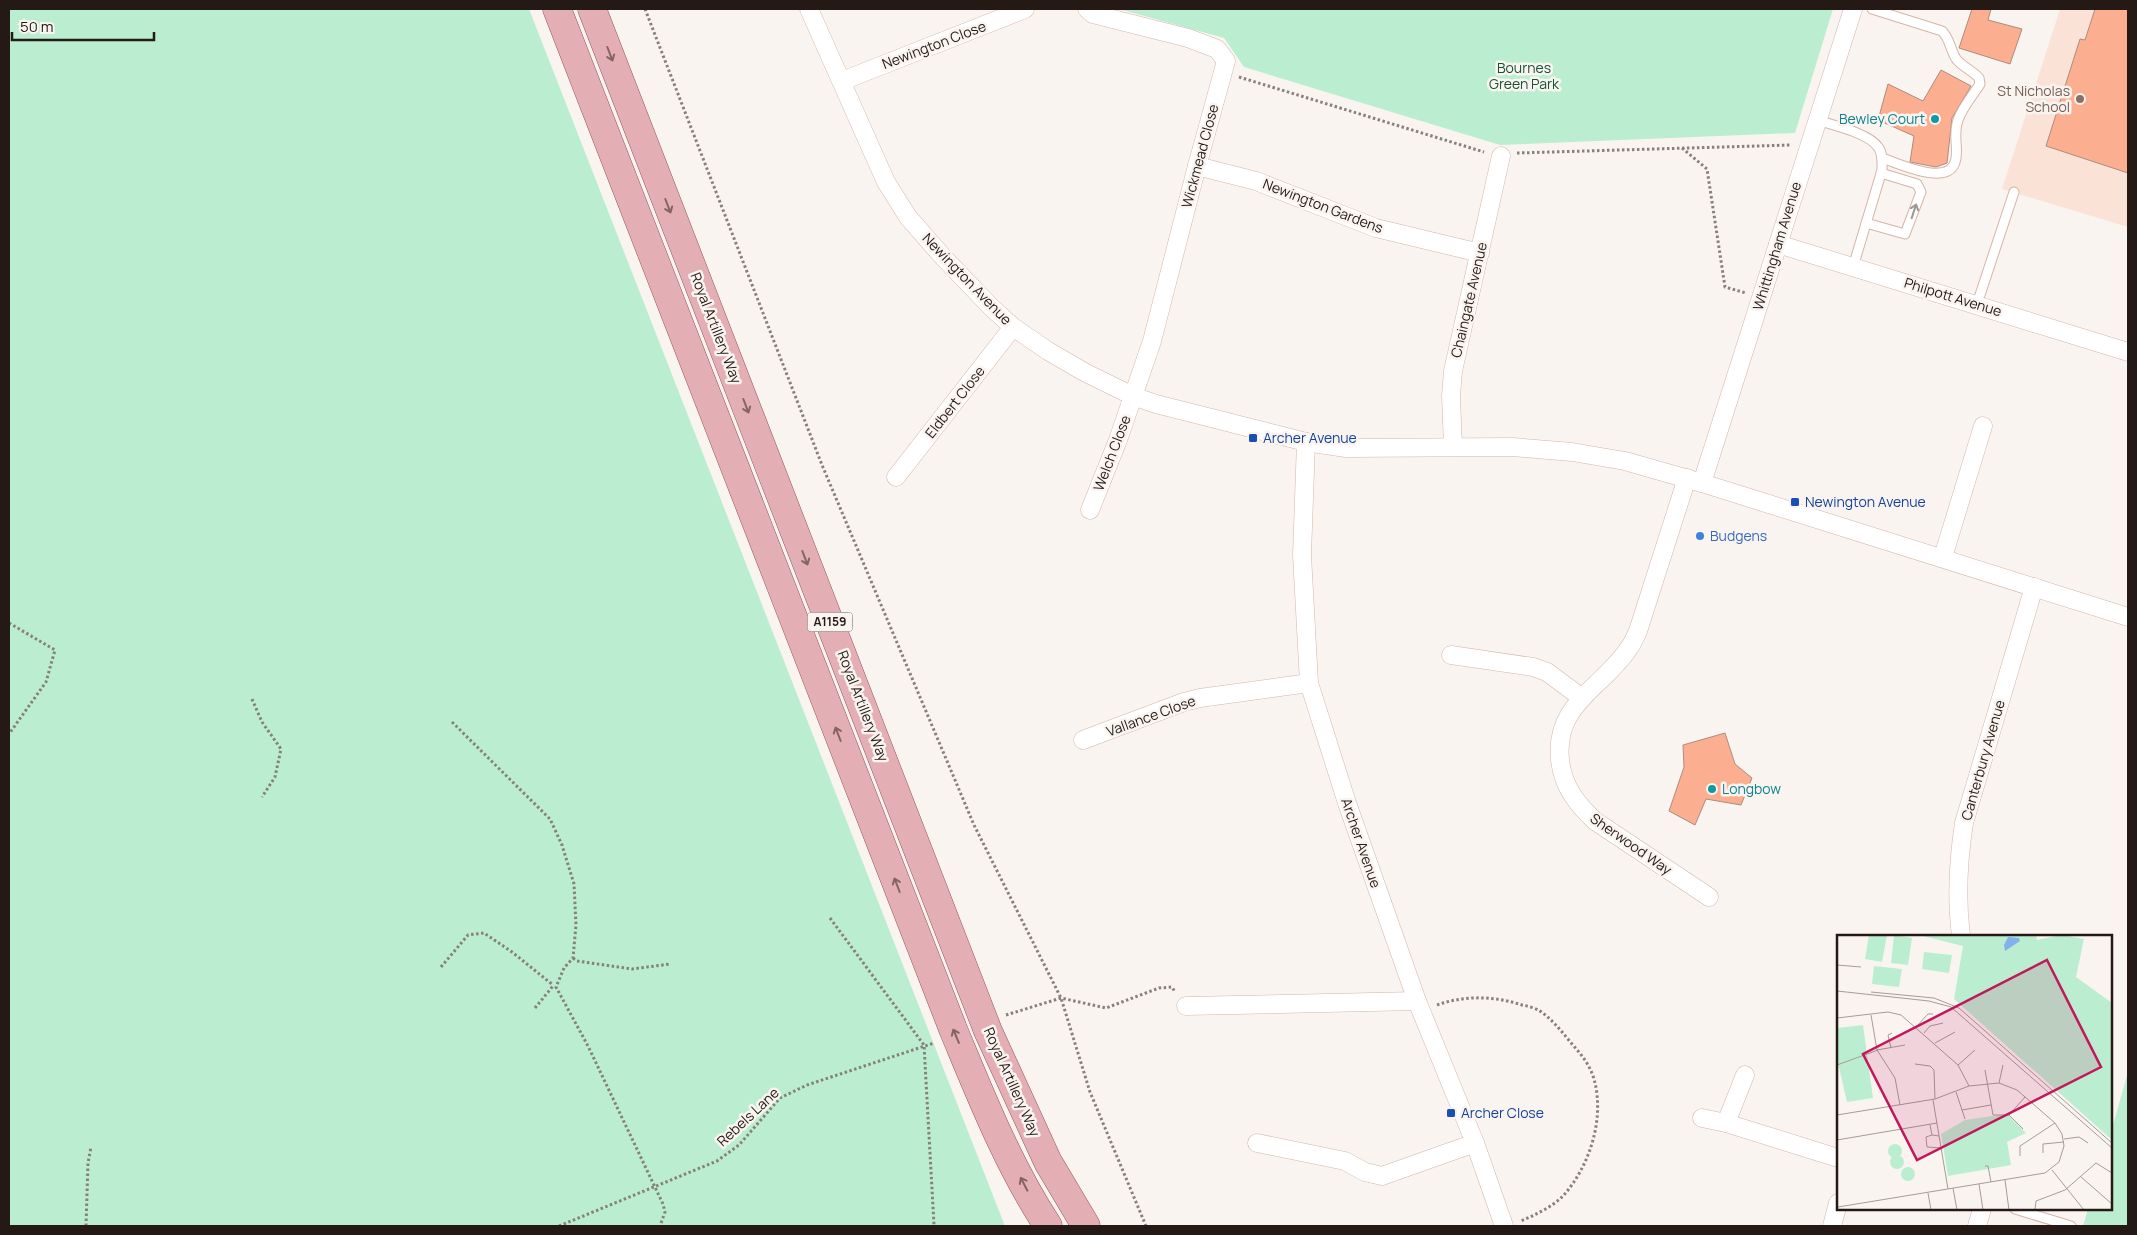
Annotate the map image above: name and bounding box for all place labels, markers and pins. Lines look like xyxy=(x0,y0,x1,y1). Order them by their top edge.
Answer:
place label: St Nicholas School xyxy=(1997,81,2070,116)
marker: St Nicholas School xyxy=(2074,93,2086,105)
place label: Bewley Court xyxy=(1839,109,1925,128)
marker: Bewley Court xyxy=(1929,113,1941,125)
place label: Archer Avenue xyxy=(1263,428,1357,447)
marker: Archer Avenue xyxy=(1247,432,1259,444)
place label: Newington Avenue xyxy=(1805,492,1926,511)
marker: Newington Avenue xyxy=(1789,496,1801,508)
place label: Budgens xyxy=(1710,526,1767,545)
marker: Budgens xyxy=(1694,530,1706,542)
place label: Longbow xyxy=(1722,779,1781,798)
marker: Longbow xyxy=(1706,783,1718,795)
place label: Archer Close xyxy=(1461,1103,1544,1122)
marker: Archer Close xyxy=(1445,1107,1457,1119)

